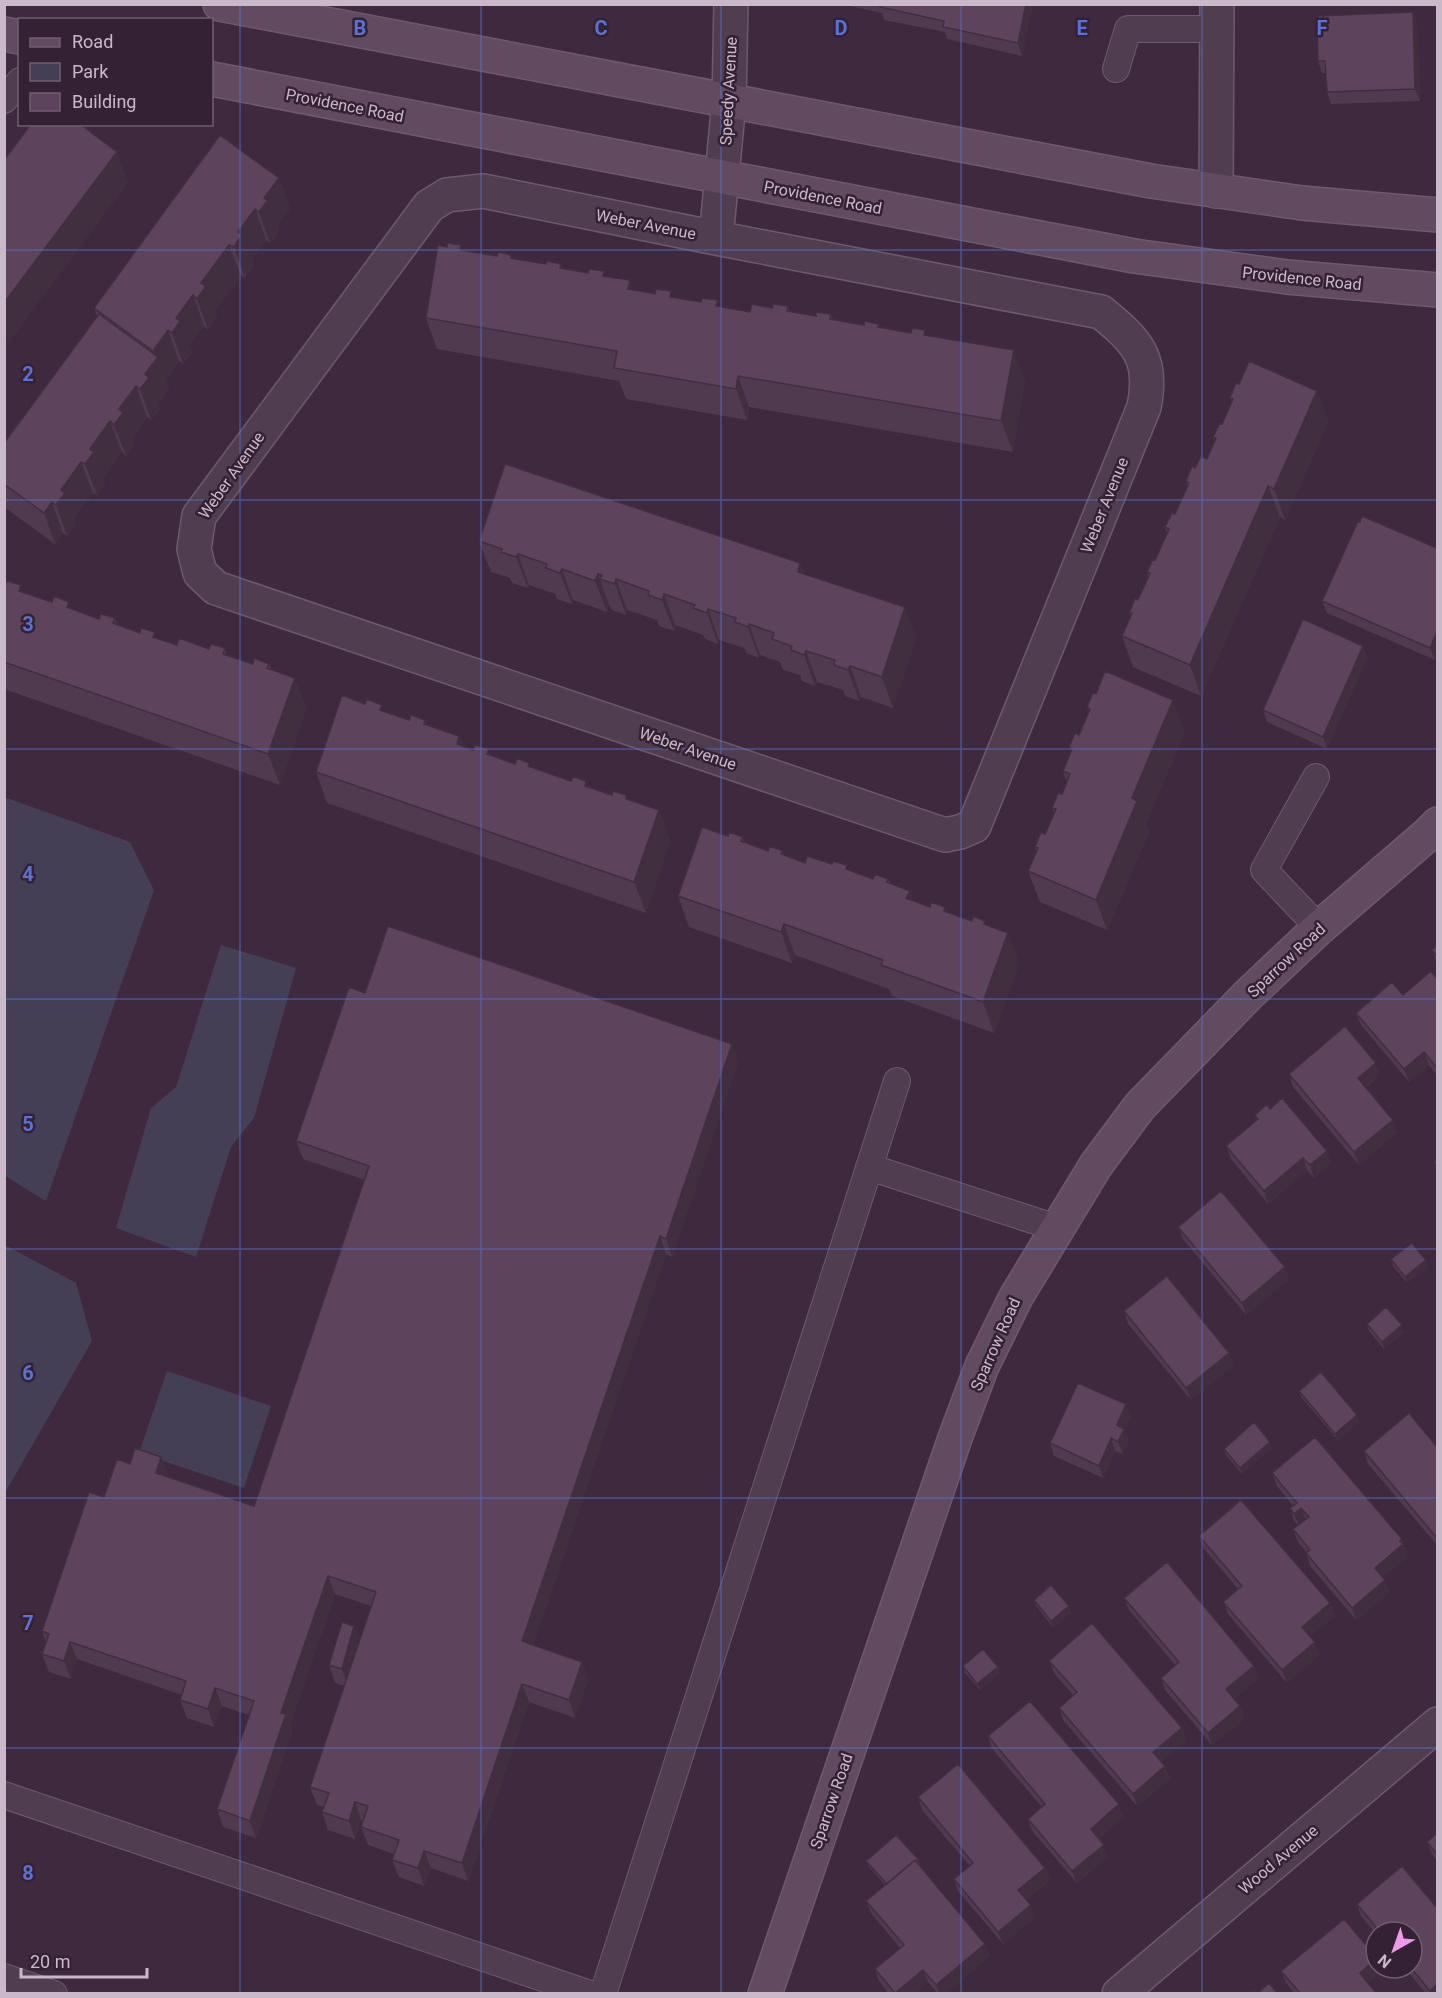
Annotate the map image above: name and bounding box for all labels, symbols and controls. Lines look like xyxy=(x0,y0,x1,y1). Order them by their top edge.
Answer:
text: B xyxy=(354,16,366,40)
text: C xyxy=(594,16,608,40)
text: D xyxy=(835,16,848,40)
text: E xyxy=(1076,16,1088,40)
text: F xyxy=(1317,16,1328,40)
legend xyxy=(18,18,213,126)
text: Road xyxy=(72,31,113,52)
street label: Speedy Avenue xyxy=(716,36,741,146)
text: Park xyxy=(72,61,109,82)
street label: Providence Road xyxy=(284,85,406,126)
text: Building xyxy=(72,91,136,112)
street label: Providence Road xyxy=(762,177,884,218)
street label: Weber Avenue xyxy=(594,205,698,244)
street label: Providence Road xyxy=(1241,263,1363,294)
text: 2 xyxy=(22,362,34,386)
street label: Weber Avenue xyxy=(194,428,268,522)
street label: Weber Avenue xyxy=(1077,455,1132,556)
text: 3 xyxy=(22,612,34,636)
street label: Weber Avenue xyxy=(637,723,739,774)
text: 4 xyxy=(22,862,34,886)
street label: Sparrow Road xyxy=(1243,919,1329,1001)
text: 5 xyxy=(22,1112,34,1136)
street label: Sparrow Road xyxy=(967,1295,1024,1394)
text: 6 xyxy=(22,1361,34,1385)
text: 7 xyxy=(22,1611,34,1635)
street label: Sparrow Road xyxy=(806,1751,857,1851)
street label: Wood Avenue xyxy=(1235,1821,1322,1898)
text: 8 xyxy=(22,1861,34,1885)
north arrow xyxy=(1364,1920,1424,1980)
scale bar xyxy=(21,1941,147,1979)
text: N xyxy=(1374,1950,1395,1972)
text: 20 m xyxy=(30,1951,70,1972)

